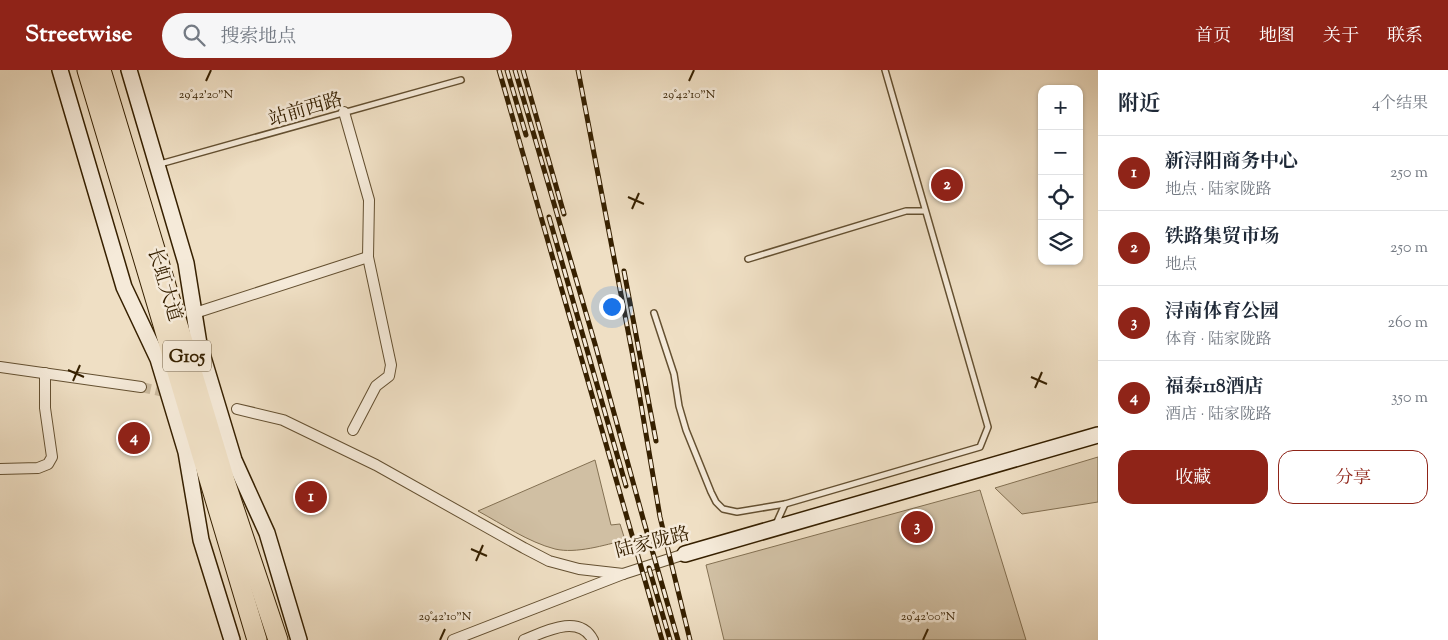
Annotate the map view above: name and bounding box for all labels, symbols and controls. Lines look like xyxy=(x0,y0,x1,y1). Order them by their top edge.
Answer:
search box xyxy=(162,13,512,58)
text: Streetwise xyxy=(25,18,132,52)
icon: search xyxy=(180,21,208,49)
text: 搜索地点 xyxy=(220,24,296,51)
text: 首页 xyxy=(1195,24,1231,50)
text: 地图 xyxy=(1259,24,1295,50)
text: 关于 xyxy=(1323,24,1359,50)
text: 联系 xyxy=(1387,24,1423,50)
map controls xyxy=(1038,85,1083,265)
button: + xyxy=(1038,85,1083,130)
text: 29°42'20"N xyxy=(179,86,234,104)
text: 29°42'10"N xyxy=(663,86,716,104)
street label: 站前西路 xyxy=(265,87,346,134)
text: 附近 xyxy=(1118,90,1160,120)
text: 4个结果 xyxy=(1372,93,1428,116)
button: − xyxy=(1038,130,1083,175)
text: 新浔阳商务中心 xyxy=(1165,149,1298,176)
text: 1 xyxy=(1131,162,1137,185)
text: 250 m xyxy=(1390,162,1428,185)
pin: 2 xyxy=(931,166,963,204)
button: locate xyxy=(1038,175,1083,220)
text: 地点 · 陆家陇路 xyxy=(1165,179,1272,202)
button: layers xyxy=(1038,220,1083,265)
text: 铁路集贸市场 xyxy=(1165,224,1279,251)
text: 2 xyxy=(1130,237,1138,260)
text: 250 m xyxy=(1390,237,1428,260)
street label: 长虹大道 xyxy=(140,244,188,325)
text: 地点 xyxy=(1165,254,1197,277)
your location xyxy=(599,294,625,320)
text: 浔南体育公园 xyxy=(1165,299,1279,326)
text: 3 xyxy=(1131,312,1137,335)
text: 260 m xyxy=(1387,312,1428,335)
text: 体育 · 陆家陇路 xyxy=(1165,329,1272,352)
road number: G105 xyxy=(163,340,211,372)
text: 福泰118酒店 xyxy=(1165,374,1263,401)
text: 4 xyxy=(1130,387,1138,410)
text: 350 m xyxy=(1391,387,1428,410)
text: 酒店 · 陆家陇路 xyxy=(1165,404,1272,427)
pin: 4 xyxy=(118,419,150,457)
button: 收藏 xyxy=(1118,450,1268,504)
button: 分享 xyxy=(1278,450,1428,504)
pin: 1 xyxy=(295,478,327,516)
pin: 3 xyxy=(901,508,933,546)
street label: 陆家陇路 xyxy=(612,521,693,566)
text: 29°42'10"N xyxy=(419,608,472,626)
text: 29°42'00"N xyxy=(901,608,956,626)

